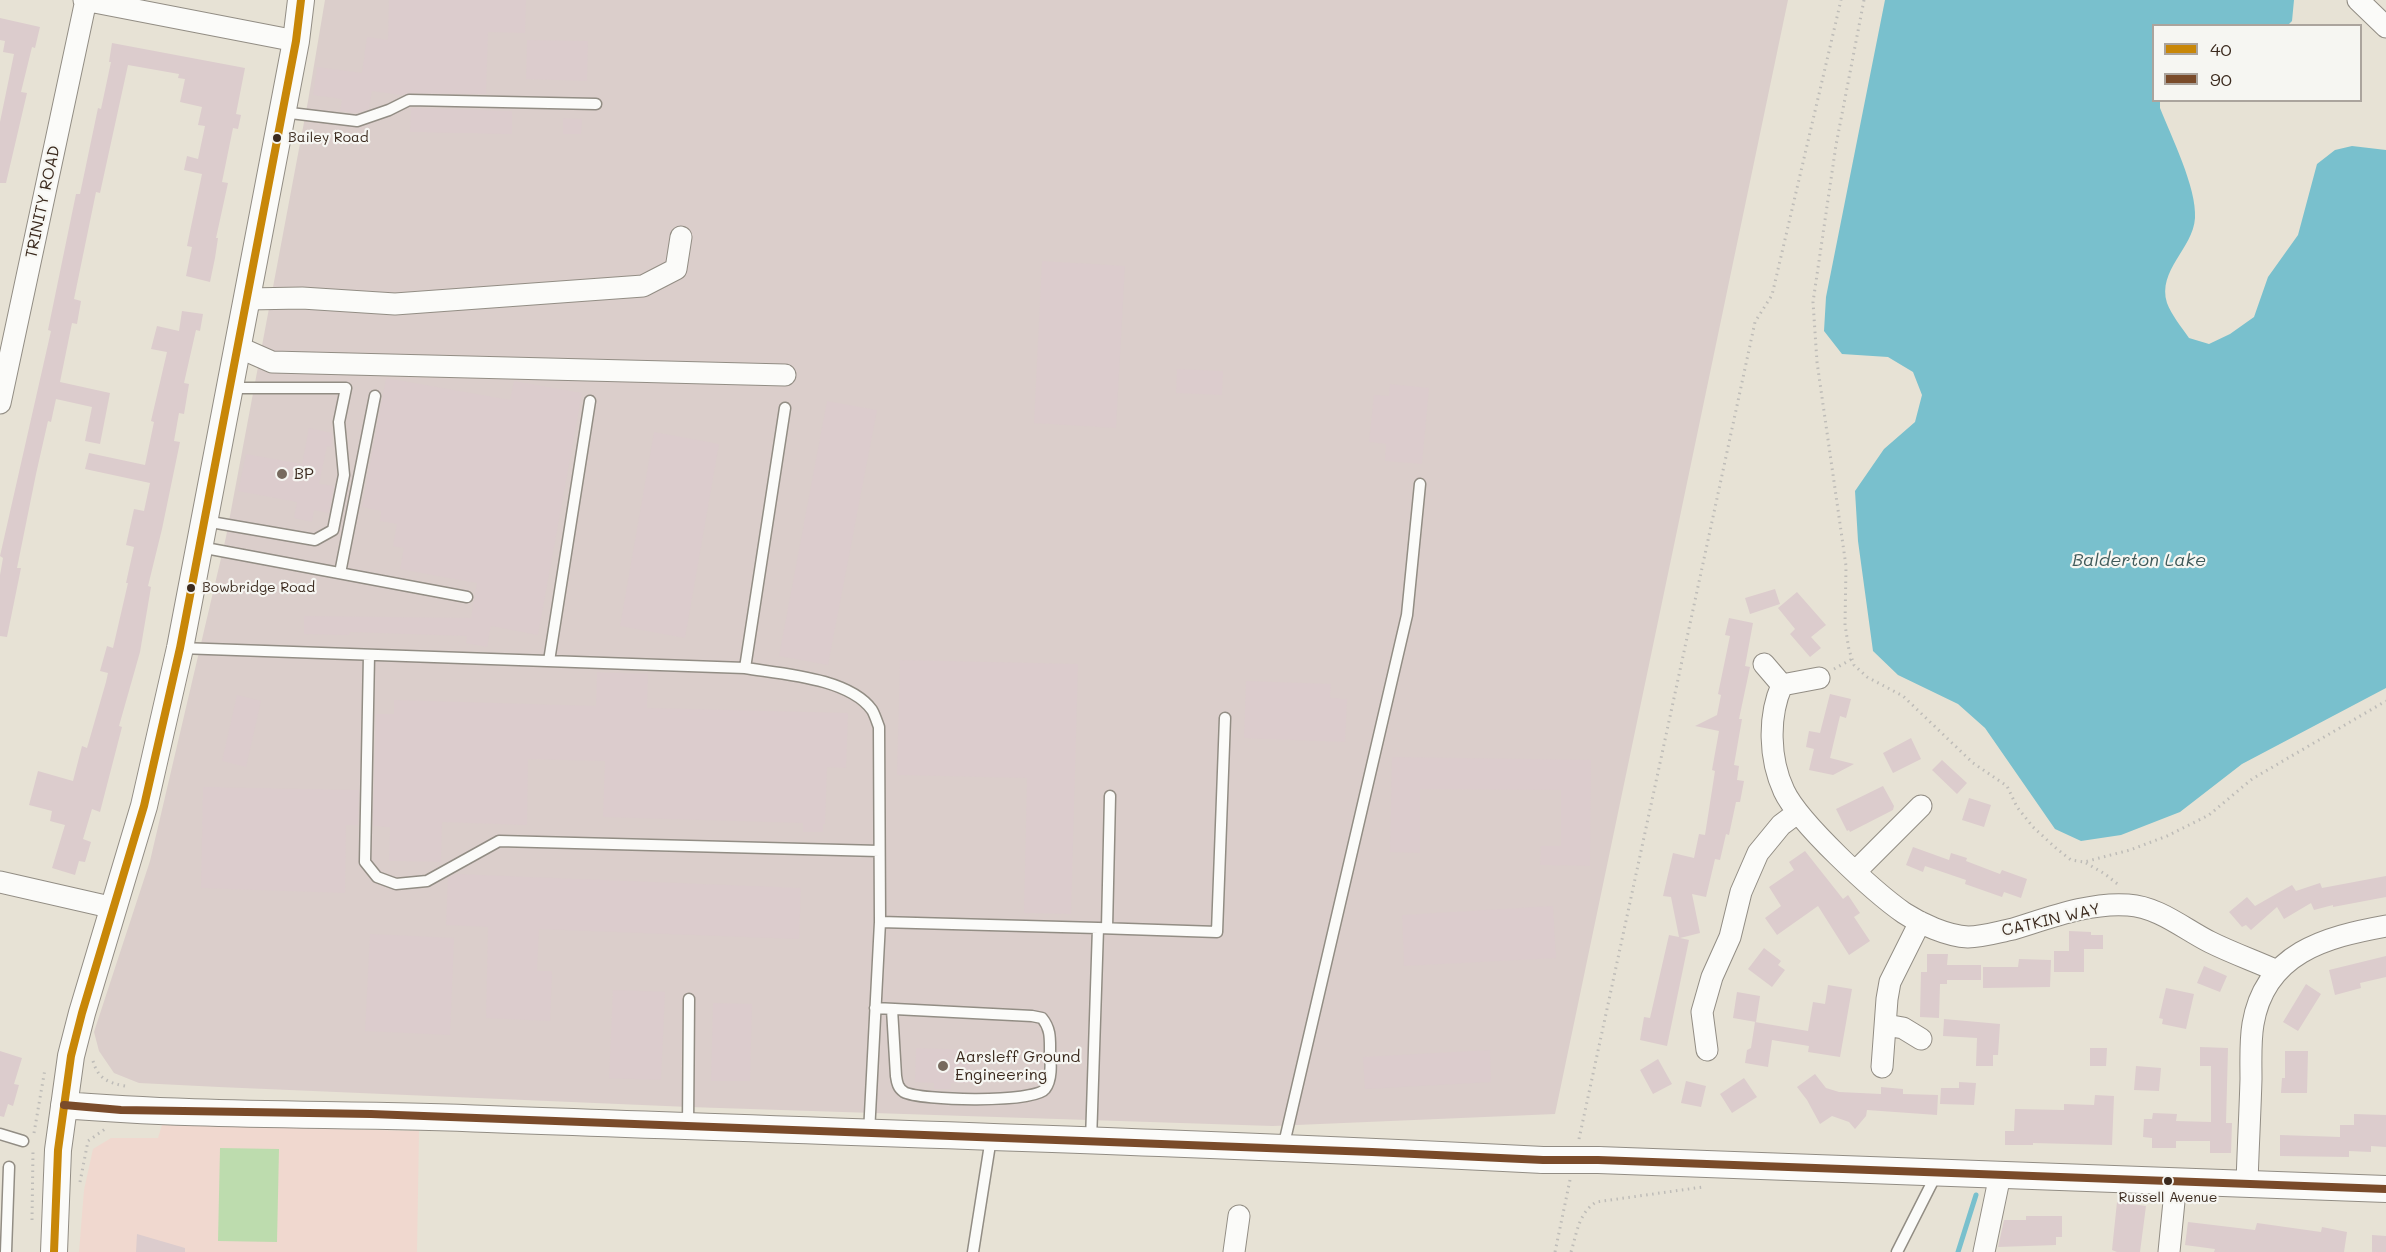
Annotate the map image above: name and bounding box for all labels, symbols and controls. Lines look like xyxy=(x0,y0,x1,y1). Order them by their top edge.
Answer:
legend xyxy=(2152,24,2362,102)
text: 40 xyxy=(2210,37,2232,61)
text: 90 xyxy=(2210,67,2232,91)
place label: Bailey Road xyxy=(288,130,369,146)
marker: Bailey Road xyxy=(271,132,283,144)
street label: TRINITY ROAD xyxy=(22,144,64,260)
place label: BP xyxy=(294,464,314,484)
marker: BP xyxy=(275,467,289,481)
water label: Balderton Lake xyxy=(2072,549,2206,571)
place label: Bowbridge Road xyxy=(202,580,315,596)
marker: Bowbridge Road xyxy=(185,582,197,594)
street label: CATKIN WAY xyxy=(2000,899,2102,941)
place label: Aarsleff Ground Engineering xyxy=(955,1047,1080,1085)
marker: Aarsleff Ground Engineering xyxy=(936,1059,950,1073)
marker: Russell Avenue xyxy=(2162,1175,2174,1187)
place label: Russell Avenue xyxy=(2119,1190,2217,1206)

